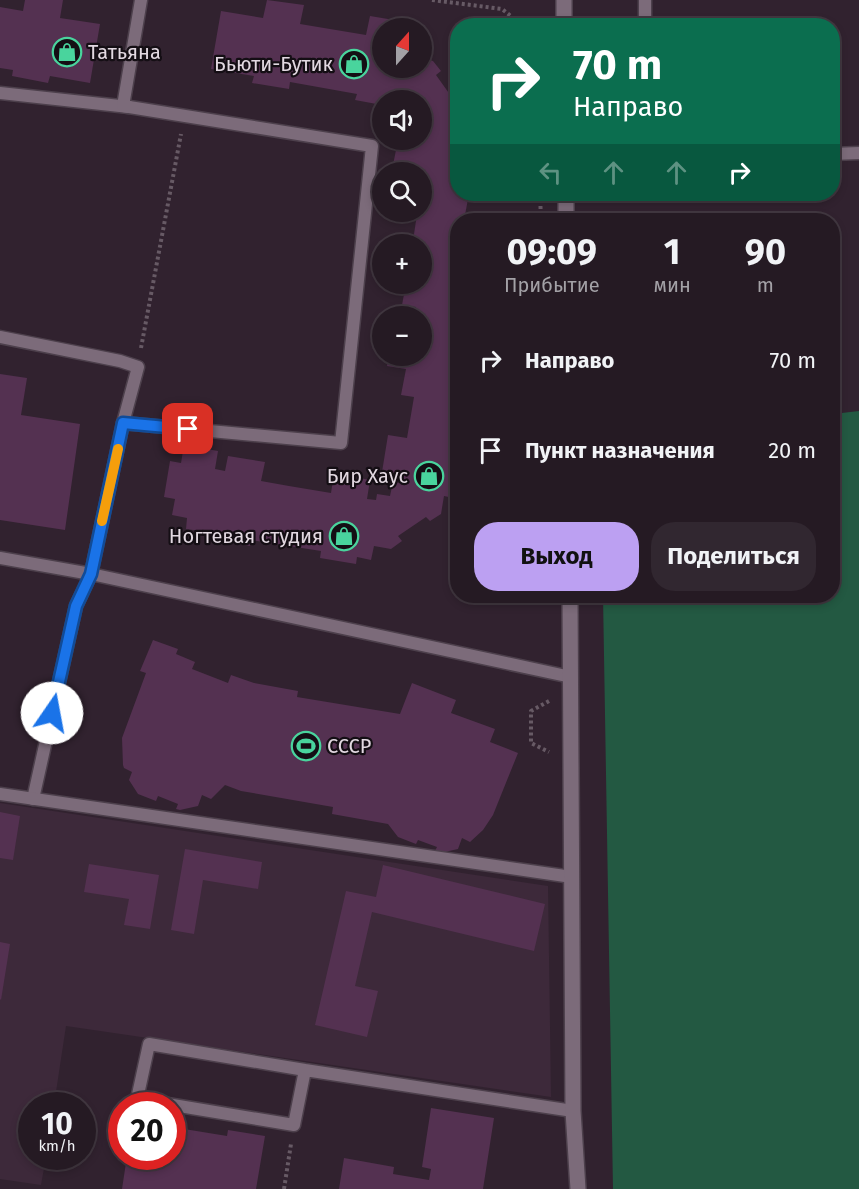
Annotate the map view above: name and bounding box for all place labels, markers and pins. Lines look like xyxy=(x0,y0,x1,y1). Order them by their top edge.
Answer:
shop icon: Татьяна xyxy=(51,36,83,68)
place label: Татьяна xyxy=(88,40,161,64)
shop icon: Бьюти-Бутик xyxy=(338,48,370,80)
place label: Бьюти-Бутик xyxy=(214,52,334,76)
pin xyxy=(162,403,213,454)
shop icon: Бир Хаус xyxy=(413,460,445,492)
place label: Бир Хаус xyxy=(327,464,408,488)
shop icon: Ногтевая студия xyxy=(328,520,360,552)
place label: Ногтевая студия xyxy=(169,524,323,548)
sports icon: СССР xyxy=(290,730,322,762)
place label: СССР xyxy=(327,734,371,758)

